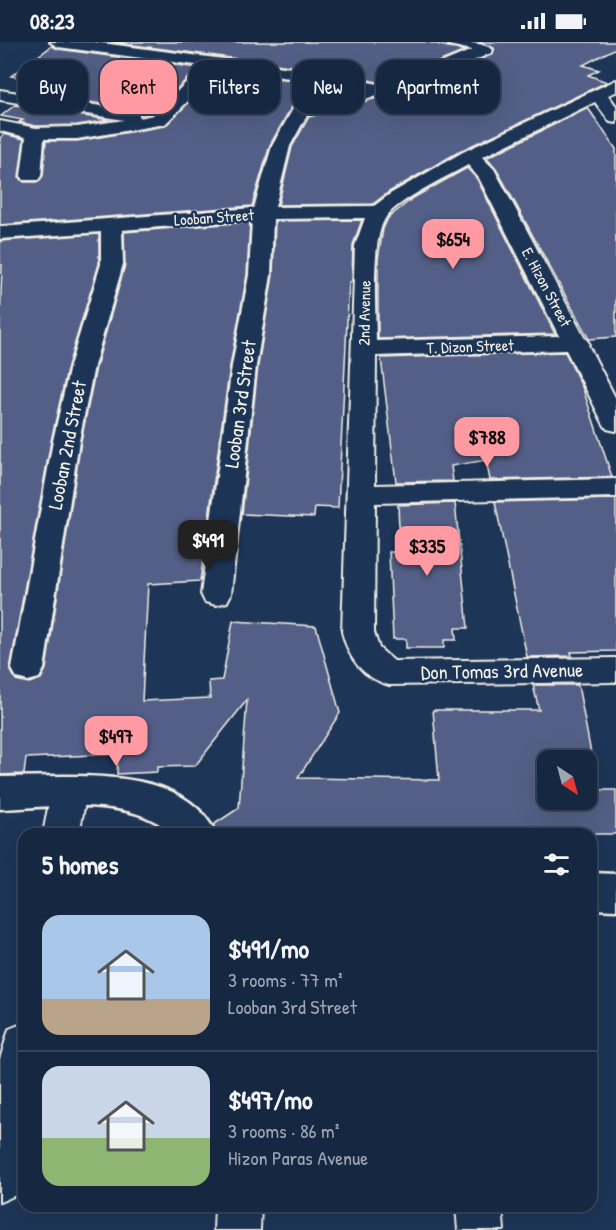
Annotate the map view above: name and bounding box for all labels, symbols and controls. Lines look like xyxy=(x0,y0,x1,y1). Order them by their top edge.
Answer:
text: 08:23 xyxy=(30,6,75,36)
chip: Buy xyxy=(18,60,88,114)
chip: Rent xyxy=(100,60,177,114)
chip: Filters xyxy=(189,60,280,114)
chip: New xyxy=(292,60,364,114)
chip: Apartment xyxy=(376,60,500,114)
street label: Looban Street xyxy=(173,203,255,231)
pin: $654 xyxy=(417,219,489,270)
text: $654 xyxy=(436,225,470,252)
street label: E. Hizon Street xyxy=(517,244,577,331)
street label: 2nd Avenue xyxy=(352,280,376,346)
street label: T. Dizon Street xyxy=(426,333,514,359)
street label: Looban 3rd Street xyxy=(217,337,262,470)
street label: Looban 2nd Street xyxy=(41,377,92,512)
pin: $788 xyxy=(451,417,523,468)
text: $788 xyxy=(468,423,506,450)
pin: $491 xyxy=(172,520,244,571)
text: $491 xyxy=(192,526,224,553)
pin: $335 xyxy=(391,526,463,577)
text: $335 xyxy=(409,532,445,559)
street label: Don Tomas 3rd Avenue xyxy=(421,656,583,685)
pin: $497 xyxy=(80,716,152,767)
text: $497 xyxy=(99,722,133,749)
north arrow xyxy=(537,750,597,810)
map controls xyxy=(537,750,597,810)
text: 5 homes xyxy=(42,847,118,882)
icon: filters xyxy=(540,848,573,881)
text: $491/mo xyxy=(228,931,309,966)
icon: home xyxy=(90,939,162,1011)
text: 3 rooms · 77 m² xyxy=(228,966,342,993)
text: Looban 3rd Street xyxy=(228,993,357,1020)
text: $497/mo xyxy=(228,1082,313,1117)
icon: home xyxy=(90,1090,162,1162)
text: 3 rooms · 86 m² xyxy=(228,1117,339,1144)
text: Hizon Paras Avenue xyxy=(228,1144,368,1171)

